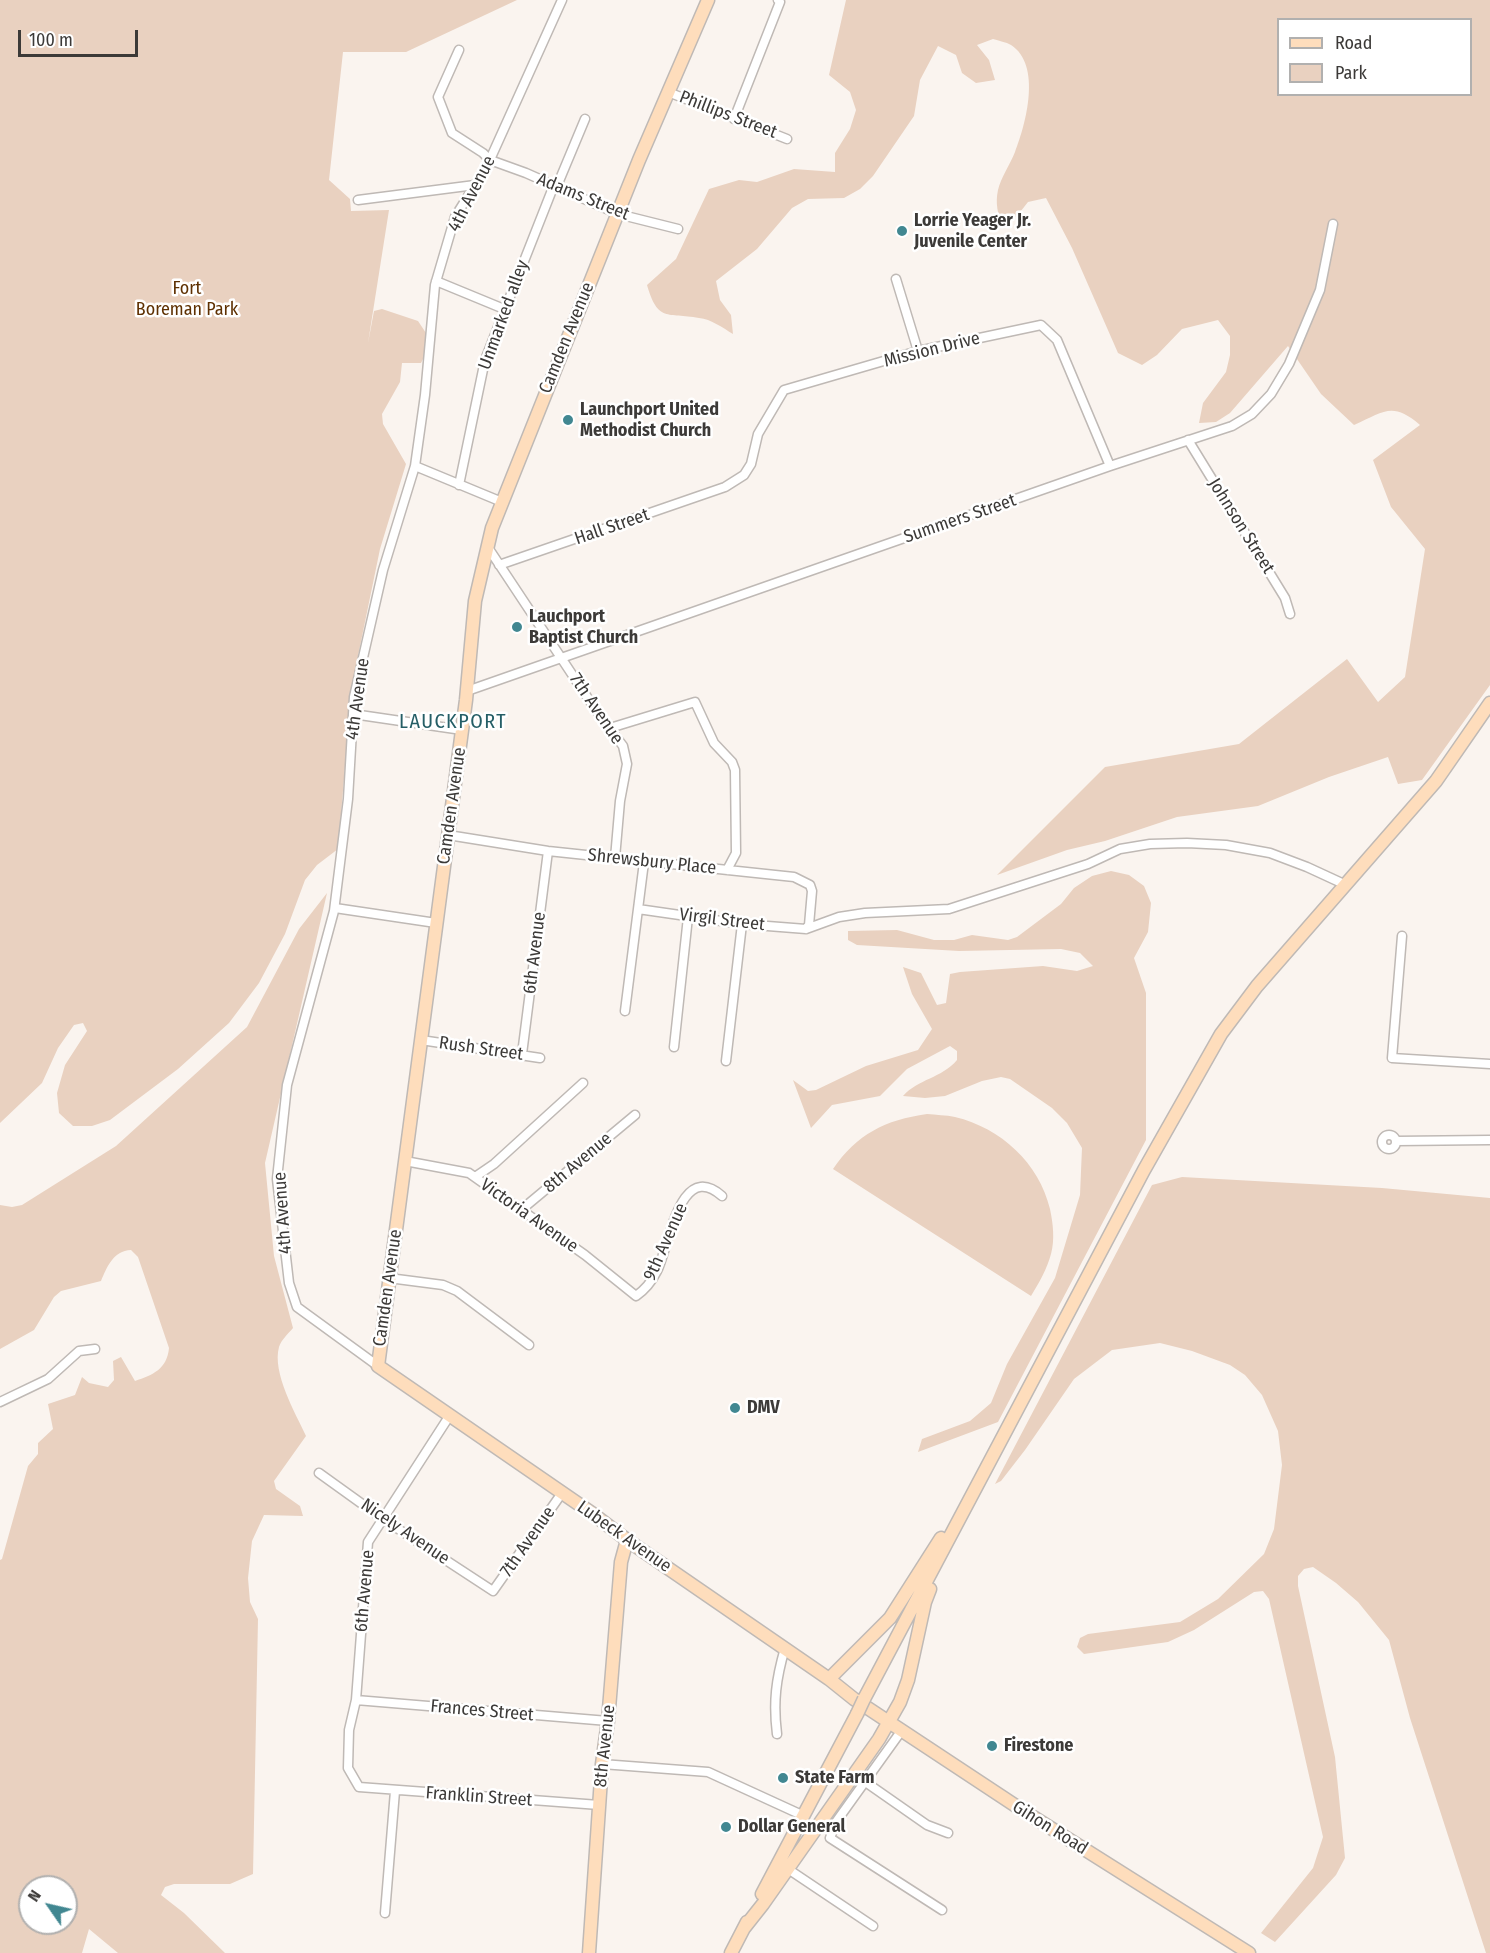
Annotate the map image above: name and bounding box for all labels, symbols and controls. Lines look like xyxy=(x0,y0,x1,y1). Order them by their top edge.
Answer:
scale bar xyxy=(21,18,141,56)
legend xyxy=(1277,18,1472,96)
text: 100 m xyxy=(29,29,73,51)
text: Road xyxy=(1335,32,1372,54)
text: Park xyxy=(1335,62,1367,84)
street label: Phillips Street xyxy=(676,86,780,144)
street label: 4th Avenue xyxy=(444,152,500,236)
street label: Adams Street xyxy=(534,169,632,225)
place label: Lorrie Yeager Jr. Juvenile Center xyxy=(914,210,1031,252)
marker: Lorrie Yeager Jr. Juvenile Center xyxy=(895,224,909,238)
street label: Unmarked alley xyxy=(474,257,534,373)
park label: Fort Boreman Park xyxy=(136,278,238,320)
street label: Camden Avenue xyxy=(535,279,599,397)
street label: Mission Drive xyxy=(882,328,982,372)
place label: Launchport United Methodist Church xyxy=(580,399,719,442)
marker: Launchport United Methodist Church xyxy=(561,413,575,427)
street label: Johnson Street xyxy=(1203,474,1279,578)
street label: Summers Street xyxy=(901,490,1019,548)
street label: Hall Street xyxy=(572,504,652,550)
place label: Lauchport Baptist Church xyxy=(529,606,638,648)
marker: Lauchport Baptist Church xyxy=(510,620,524,634)
street label: 4th Avenue xyxy=(342,657,374,741)
street label: 7th Avenue xyxy=(564,669,628,749)
district label: LAUCKPORT xyxy=(399,710,507,734)
street label: Camden Avenue xyxy=(433,746,471,866)
street label: Shrewsbury Place xyxy=(587,845,717,879)
street label: Virgil Street xyxy=(678,904,766,936)
street label: 6th Avenue xyxy=(519,911,551,995)
street label: Rush Street xyxy=(437,1032,525,1066)
street label: 8th Avenue xyxy=(539,1128,617,1198)
street label: 4th Avenue xyxy=(269,1171,297,1255)
street label: Victoria Avenue xyxy=(476,1174,582,1258)
street label: 9th Avenue xyxy=(639,1200,693,1284)
street label: Camden Avenue xyxy=(369,1228,407,1348)
place label: DMV xyxy=(747,1397,780,1419)
marker: DMV xyxy=(728,1401,742,1415)
street label: Nicely Avenue xyxy=(356,1494,454,1570)
street label: Lubeck Avenue xyxy=(573,1497,675,1577)
street label: 7th Avenue xyxy=(496,1503,560,1581)
street label: 6th Avenue xyxy=(351,1549,379,1633)
street label: Frances Street xyxy=(429,1696,535,1726)
street label: 8th Avenue xyxy=(590,1704,620,1788)
place label: Firestone xyxy=(1004,1735,1073,1757)
marker: Firestone xyxy=(985,1739,999,1753)
place label: State Farm xyxy=(795,1767,874,1789)
marker: State Farm xyxy=(776,1771,790,1785)
street label: Franklin Street xyxy=(425,1782,533,1812)
street label: Gihon Road xyxy=(1008,1796,1092,1860)
place label: Dollar General xyxy=(738,1816,845,1838)
marker: Dollar General xyxy=(719,1820,733,1834)
north arrow xyxy=(18,1875,78,1935)
text: N xyxy=(24,1886,45,1905)

